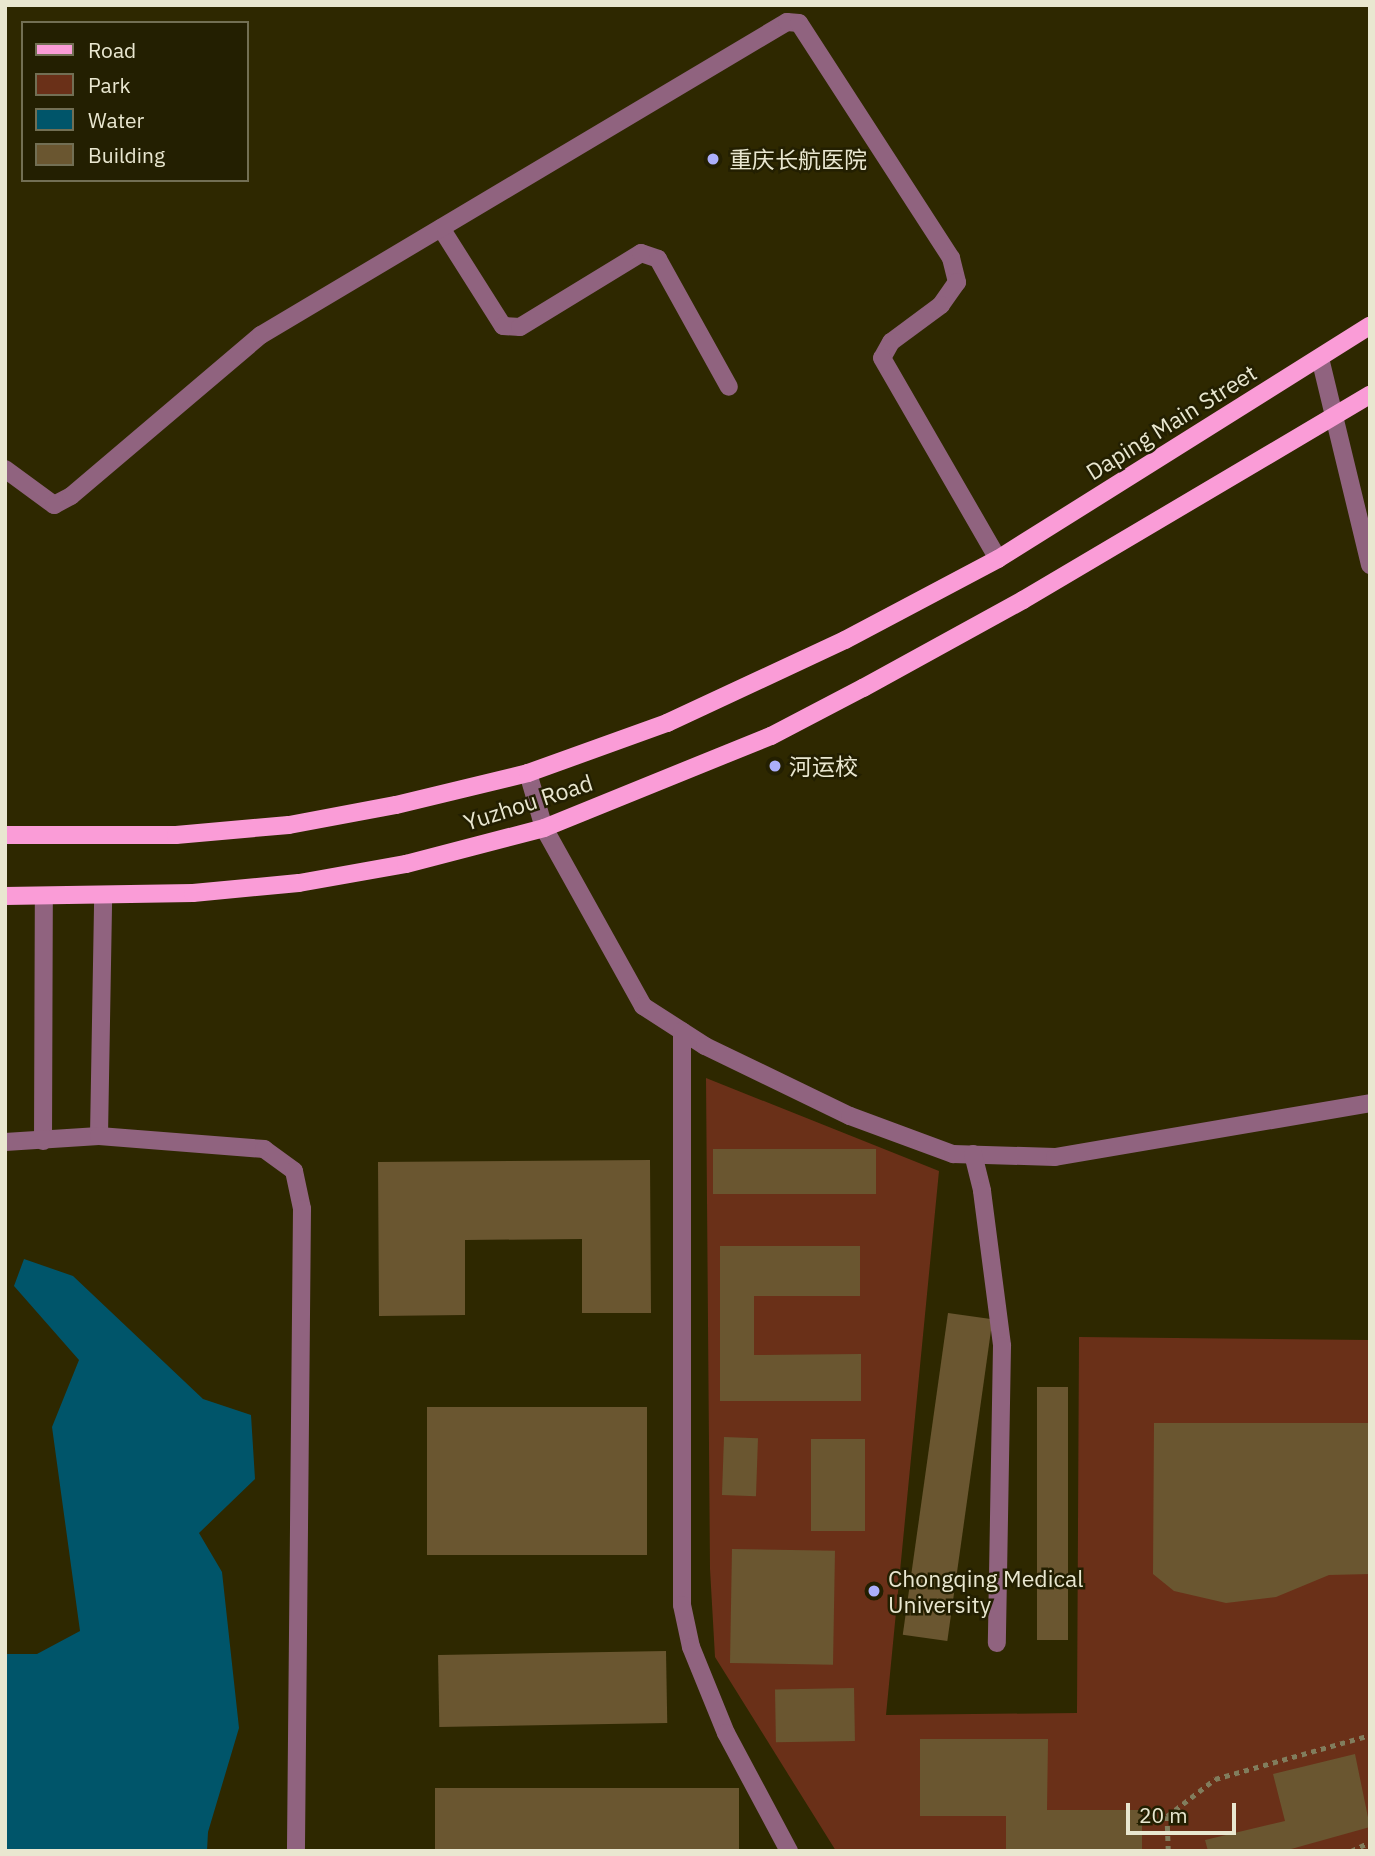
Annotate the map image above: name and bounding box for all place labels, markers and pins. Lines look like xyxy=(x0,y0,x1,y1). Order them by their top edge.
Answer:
place label: 重庆长航医院 xyxy=(729,145,867,173)
marker: 重庆长航医院 xyxy=(703,149,723,169)
place label: 河运校 xyxy=(789,752,858,780)
marker: 河运校 xyxy=(767,758,783,774)
place label: Chongqing Medical University xyxy=(888,1564,1084,1618)
marker: Chongqing Medical University xyxy=(866,1583,882,1599)

